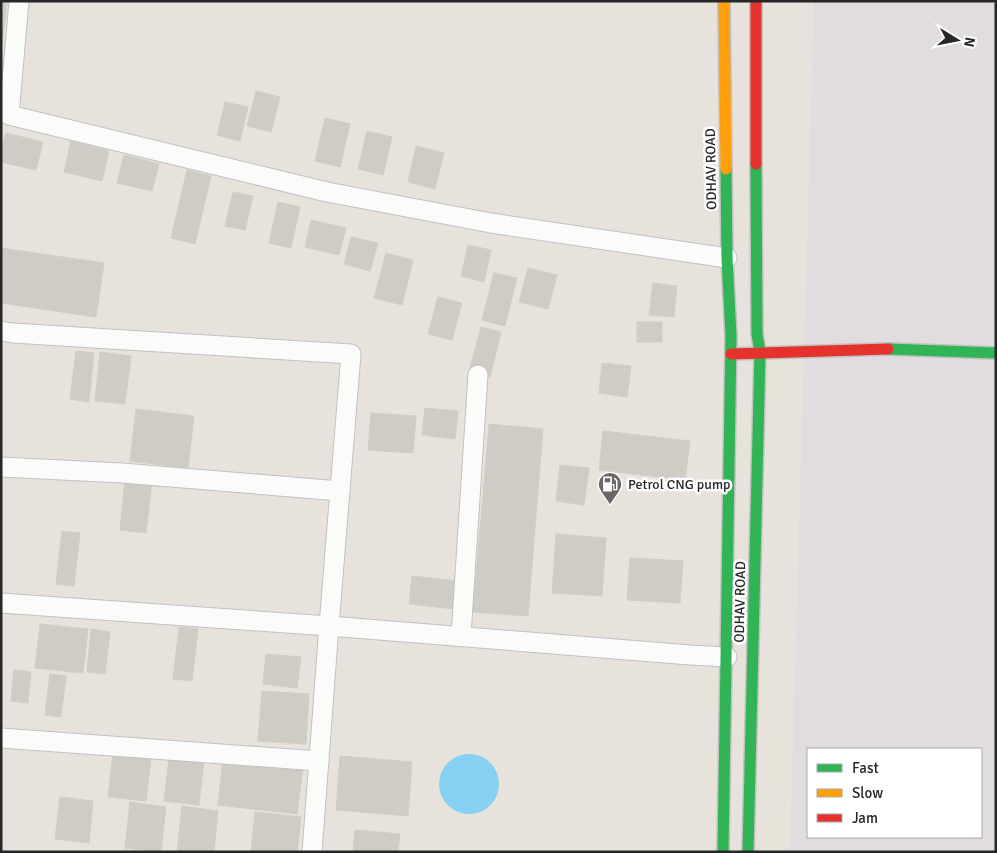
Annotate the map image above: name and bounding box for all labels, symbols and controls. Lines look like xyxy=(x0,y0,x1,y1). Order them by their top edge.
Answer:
north arrow xyxy=(932,15,982,65)
text: N xyxy=(960,36,979,48)
street label: ODHAV ROAD xyxy=(702,128,720,210)
fuel station icon: Petrol CNG pump xyxy=(597,471,623,505)
place label: Petrol CNG pump xyxy=(628,476,731,493)
street label: ODHAV ROAD xyxy=(731,561,749,643)
legend xyxy=(807,748,982,838)
text: Fast xyxy=(852,759,879,777)
text: Slow xyxy=(852,784,883,802)
text: Jam xyxy=(852,809,878,827)

